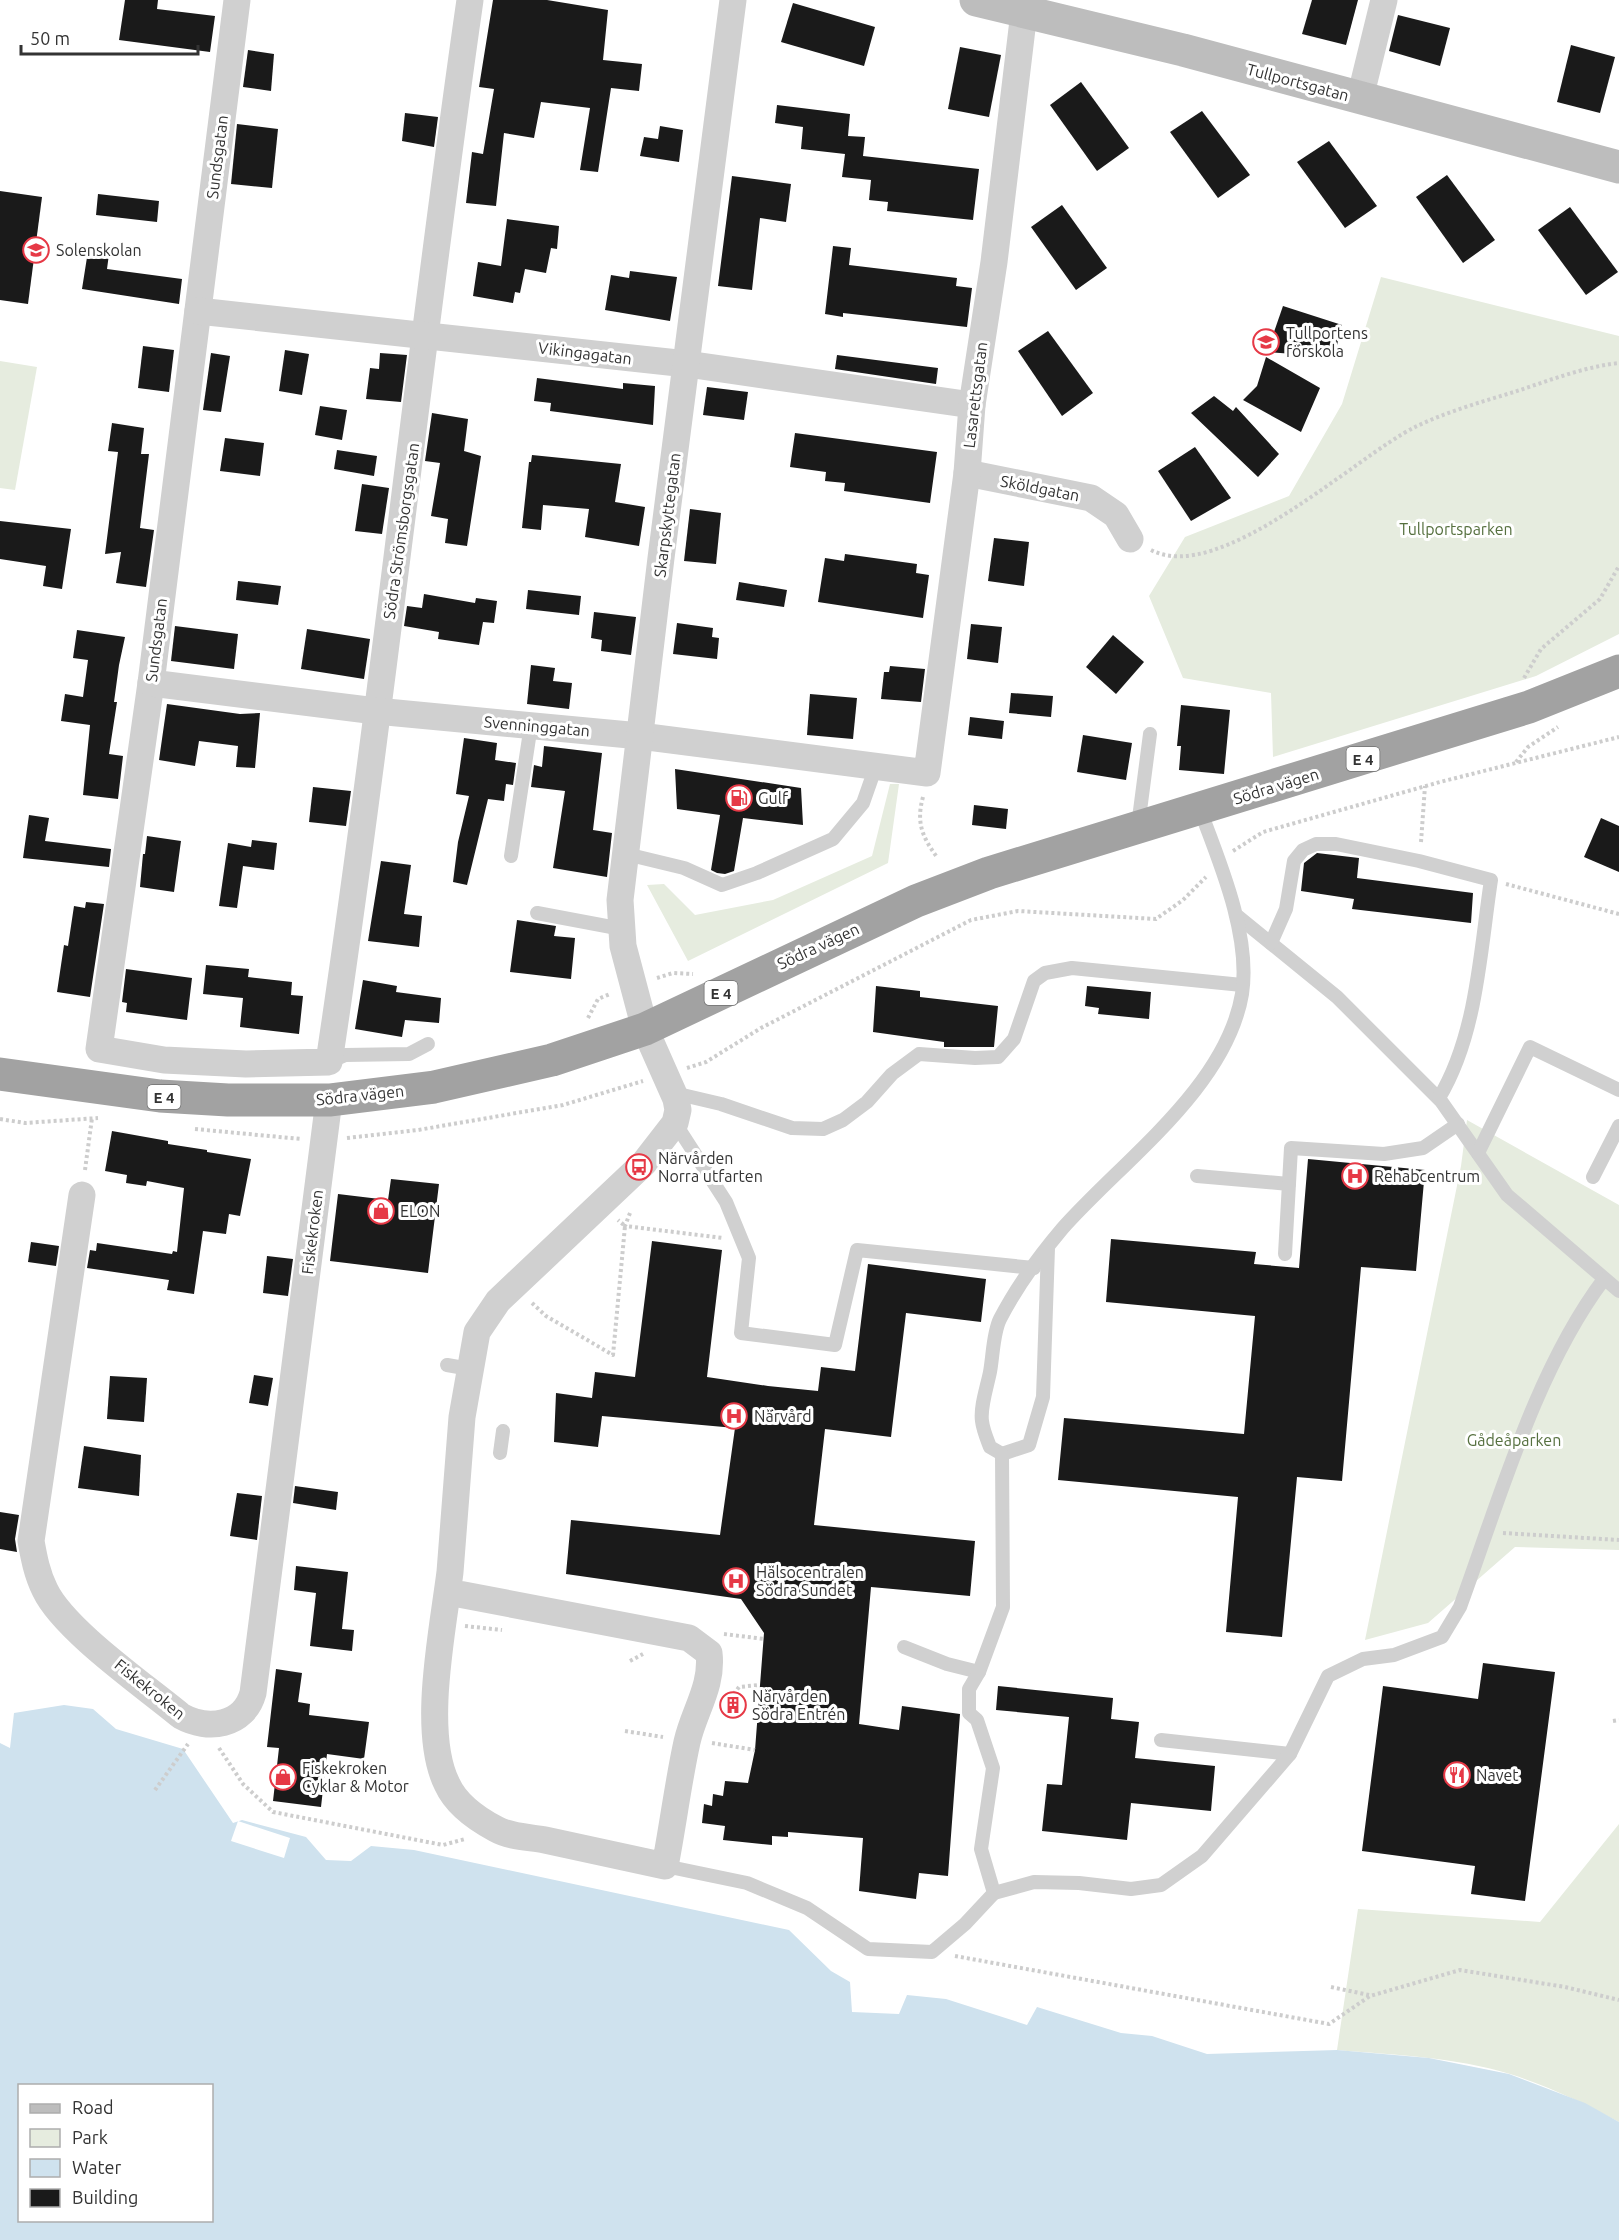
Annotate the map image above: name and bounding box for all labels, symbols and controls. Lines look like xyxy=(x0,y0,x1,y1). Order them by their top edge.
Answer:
scale bar xyxy=(21,18,198,56)
text: 50 m xyxy=(30,28,70,48)
street label: Tullportsgatan xyxy=(1245,60,1351,104)
street label: Sundsgatan xyxy=(203,114,231,200)
school or university icon: Solenskolan xyxy=(21,235,51,265)
place label: Solenskolan xyxy=(56,241,142,259)
place label: Tullportens förskola xyxy=(1286,324,1368,360)
school or university icon: Tullportens förskola xyxy=(1251,327,1281,357)
street label: Vikingagatan xyxy=(537,338,633,368)
street label: Lasarettsgatan xyxy=(960,341,990,449)
street label: Södra Strömsborgsgatan xyxy=(380,442,422,620)
street label: Skarpskyttegatan xyxy=(650,452,684,578)
street label: Sköldgatan xyxy=(999,472,1081,504)
park label: Tullportsparken xyxy=(1399,520,1513,538)
street label: Sundsgatan xyxy=(142,597,170,683)
street label: Svenninggatan xyxy=(483,712,591,740)
road number: E 4 xyxy=(1346,747,1380,771)
street label: Södra vägen xyxy=(1231,764,1321,808)
fuel station icon: Gulf xyxy=(724,783,754,813)
place label: Gulf xyxy=(758,789,789,807)
street label: Södra vägen xyxy=(774,919,862,973)
road number: E 4 xyxy=(704,981,738,1005)
street label: Södra vägen xyxy=(315,1081,405,1109)
road number: E 4 xyxy=(148,1085,180,1109)
place label: Närvården Norra utfarten xyxy=(658,1149,763,1185)
bus stop icon: Närvården Norra utfarten xyxy=(624,1152,654,1182)
hospital icon: Rehabcentrum xyxy=(1340,1161,1370,1191)
place label: Rehabcentrum xyxy=(1374,1167,1480,1185)
street label: Fiskekroken xyxy=(298,1189,326,1275)
shop icon: ELON xyxy=(366,1196,396,1226)
place label: ELON xyxy=(400,1202,440,1220)
hospital icon: Närvård xyxy=(719,1401,749,1431)
place label: Närvård xyxy=(754,1407,812,1425)
park label: Gådeåparken xyxy=(1467,1431,1561,1449)
place label: Hälsocentralen Södra Sundet xyxy=(756,1563,864,1599)
hospital icon: Hälsocentralen Södra Sundet xyxy=(721,1566,751,1596)
street label: Fiskekroken xyxy=(111,1655,189,1723)
place label: Närvården Södra Entrén xyxy=(752,1687,845,1723)
building icon: Närvården Södra Entrén xyxy=(718,1690,748,1720)
place label: Fiskekroken Cyklar & Motor xyxy=(302,1759,409,1795)
restaurant icon: Navet xyxy=(1442,1760,1472,1790)
shop icon: Fiskekroken Cyklar & Motor xyxy=(268,1762,298,1792)
place label: Navet xyxy=(1476,1766,1519,1784)
legend xyxy=(18,2084,213,2222)
text: Road xyxy=(72,2097,114,2117)
text: Park xyxy=(72,2127,108,2147)
text: Water xyxy=(72,2157,122,2177)
text: Building xyxy=(72,2187,138,2207)

